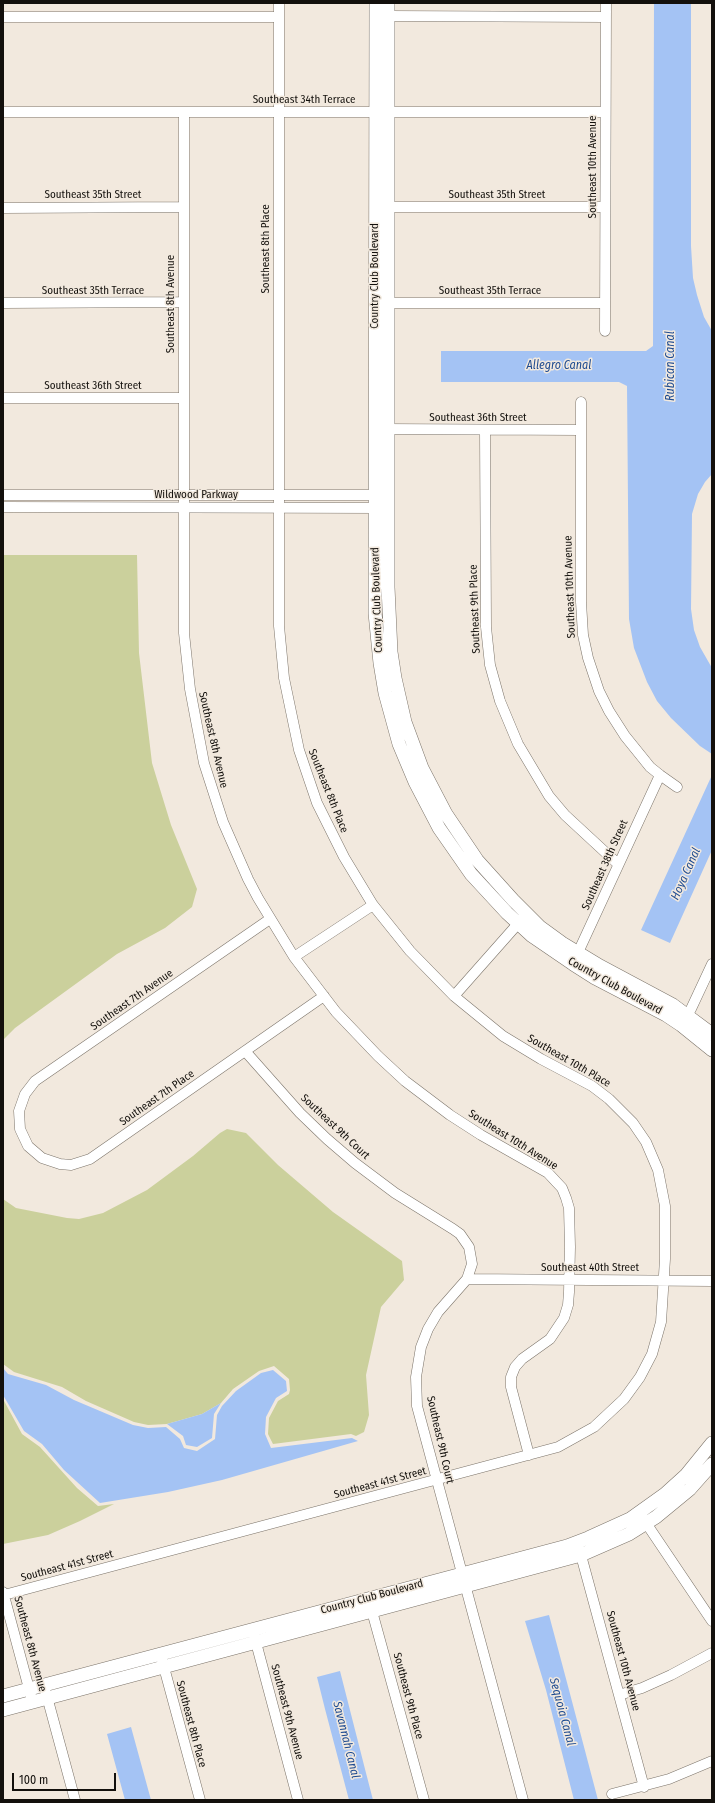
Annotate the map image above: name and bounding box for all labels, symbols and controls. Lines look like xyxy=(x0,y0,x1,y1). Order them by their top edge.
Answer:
street label: Southeast 34th Terrace xyxy=(253,93,355,107)
street label: Southeast 10th Avenue xyxy=(586,116,600,218)
street label: Southeast 35th Street xyxy=(45,188,141,202)
street label: Southeast 35th Street xyxy=(449,188,545,202)
street label: Southeast 8th Place xyxy=(259,204,273,294)
street label: Country Club Boulevard xyxy=(368,223,382,329)
street label: Southeast 8th Avenue xyxy=(164,255,178,353)
street label: Southeast 35th Terrace xyxy=(42,284,144,298)
street label: Southeast 35th Terrace xyxy=(439,284,541,298)
water label: Rubican Canal xyxy=(664,331,678,401)
water label: Allegro Canal xyxy=(527,359,591,373)
street label: Southeast 36th Street xyxy=(44,379,142,393)
street label: Southeast 36th Street xyxy=(429,411,527,425)
street label: Wildwood Parkway xyxy=(154,488,238,502)
street label: Southeast 10th Avenue xyxy=(562,535,578,639)
street label: Country Club Boulevard xyxy=(369,547,385,653)
street label: Southeast 9th Place xyxy=(467,564,483,654)
street label: Southeast 8th Avenue xyxy=(195,691,231,789)
street label: Southeast 8th Place xyxy=(305,747,351,835)
street label: Southeast 38th Street xyxy=(579,818,631,912)
water label: Hoya Canal xyxy=(668,846,704,902)
street label: Country Club Boulevard xyxy=(566,955,664,1017)
street label: Southeast 7th Avenue xyxy=(88,967,176,1033)
street label: Southeast 10th Place xyxy=(525,1032,613,1090)
street label: Southeast 7th Place xyxy=(117,1067,197,1129)
street label: Southeast 9th Court xyxy=(298,1092,372,1162)
street label: Southeast 10th Avenue xyxy=(466,1107,560,1173)
street label: Southeast 40th Street xyxy=(541,1261,639,1275)
street label: Southeast 9th Court xyxy=(423,1395,457,1485)
street label: Southeast 41st Street xyxy=(332,1464,428,1502)
street label: Southeast 41st Street xyxy=(19,1547,115,1585)
street label: Country Club Boulevard xyxy=(319,1577,425,1617)
street label: Southeast 8th Avenue xyxy=(11,1595,49,1693)
street label: Southeast 10th Avenue xyxy=(603,1610,643,1712)
street label: Southeast 9th Place xyxy=(390,1651,426,1741)
street label: Southeast 9th Avenue xyxy=(268,1663,306,1761)
water label: Sequoia Canal xyxy=(546,1676,578,1748)
street label: Southeast 8th Place xyxy=(173,1679,209,1769)
water label: Savannah Canal xyxy=(329,1700,363,1780)
scale bar xyxy=(14,1765,118,1791)
text: 100 m xyxy=(19,1773,48,1787)

